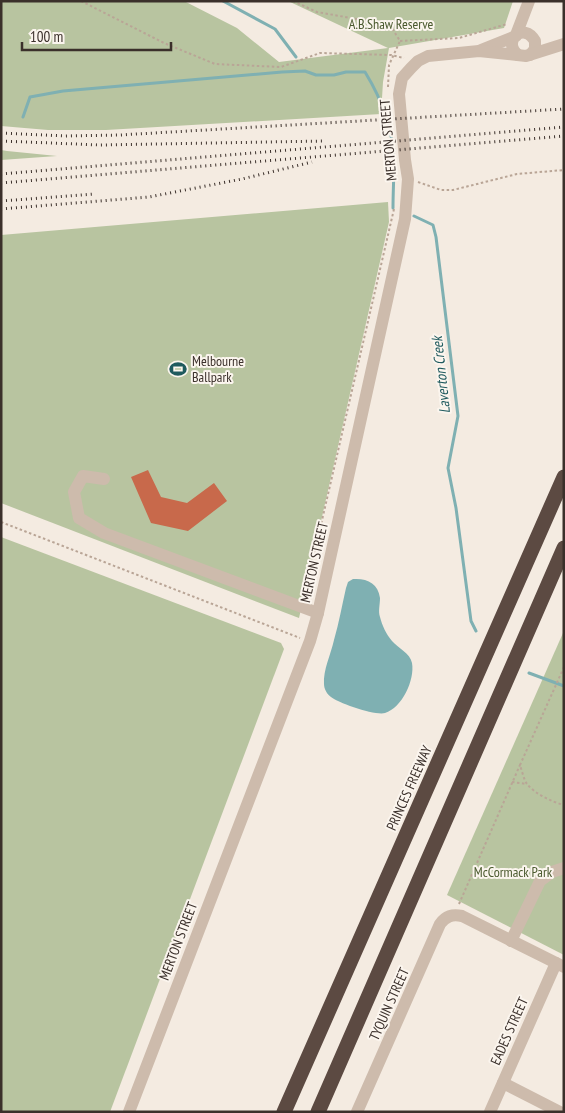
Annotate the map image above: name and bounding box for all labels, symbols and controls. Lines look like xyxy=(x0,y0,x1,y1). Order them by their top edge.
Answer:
park label: A.B.Shaw Reserve xyxy=(349,15,434,33)
scale bar xyxy=(22,20,171,52)
text: 100 m xyxy=(30,27,63,46)
street label: MERTON STREET xyxy=(375,98,401,182)
water label: Laverton Creek xyxy=(427,333,454,415)
place label: Melbourne Ballpark xyxy=(192,352,244,386)
sports icon: Melbourne Ballpark xyxy=(168,359,188,379)
street label: MERTON STREET xyxy=(296,519,332,604)
street label: PRINCES FREEWAY xyxy=(382,742,436,833)
park label: McCormack Park xyxy=(474,863,553,881)
street label: MERTON STREET xyxy=(155,899,201,983)
street label: TYQUIN STREET xyxy=(365,964,413,1043)
street label: EADES STREET xyxy=(486,994,532,1068)

